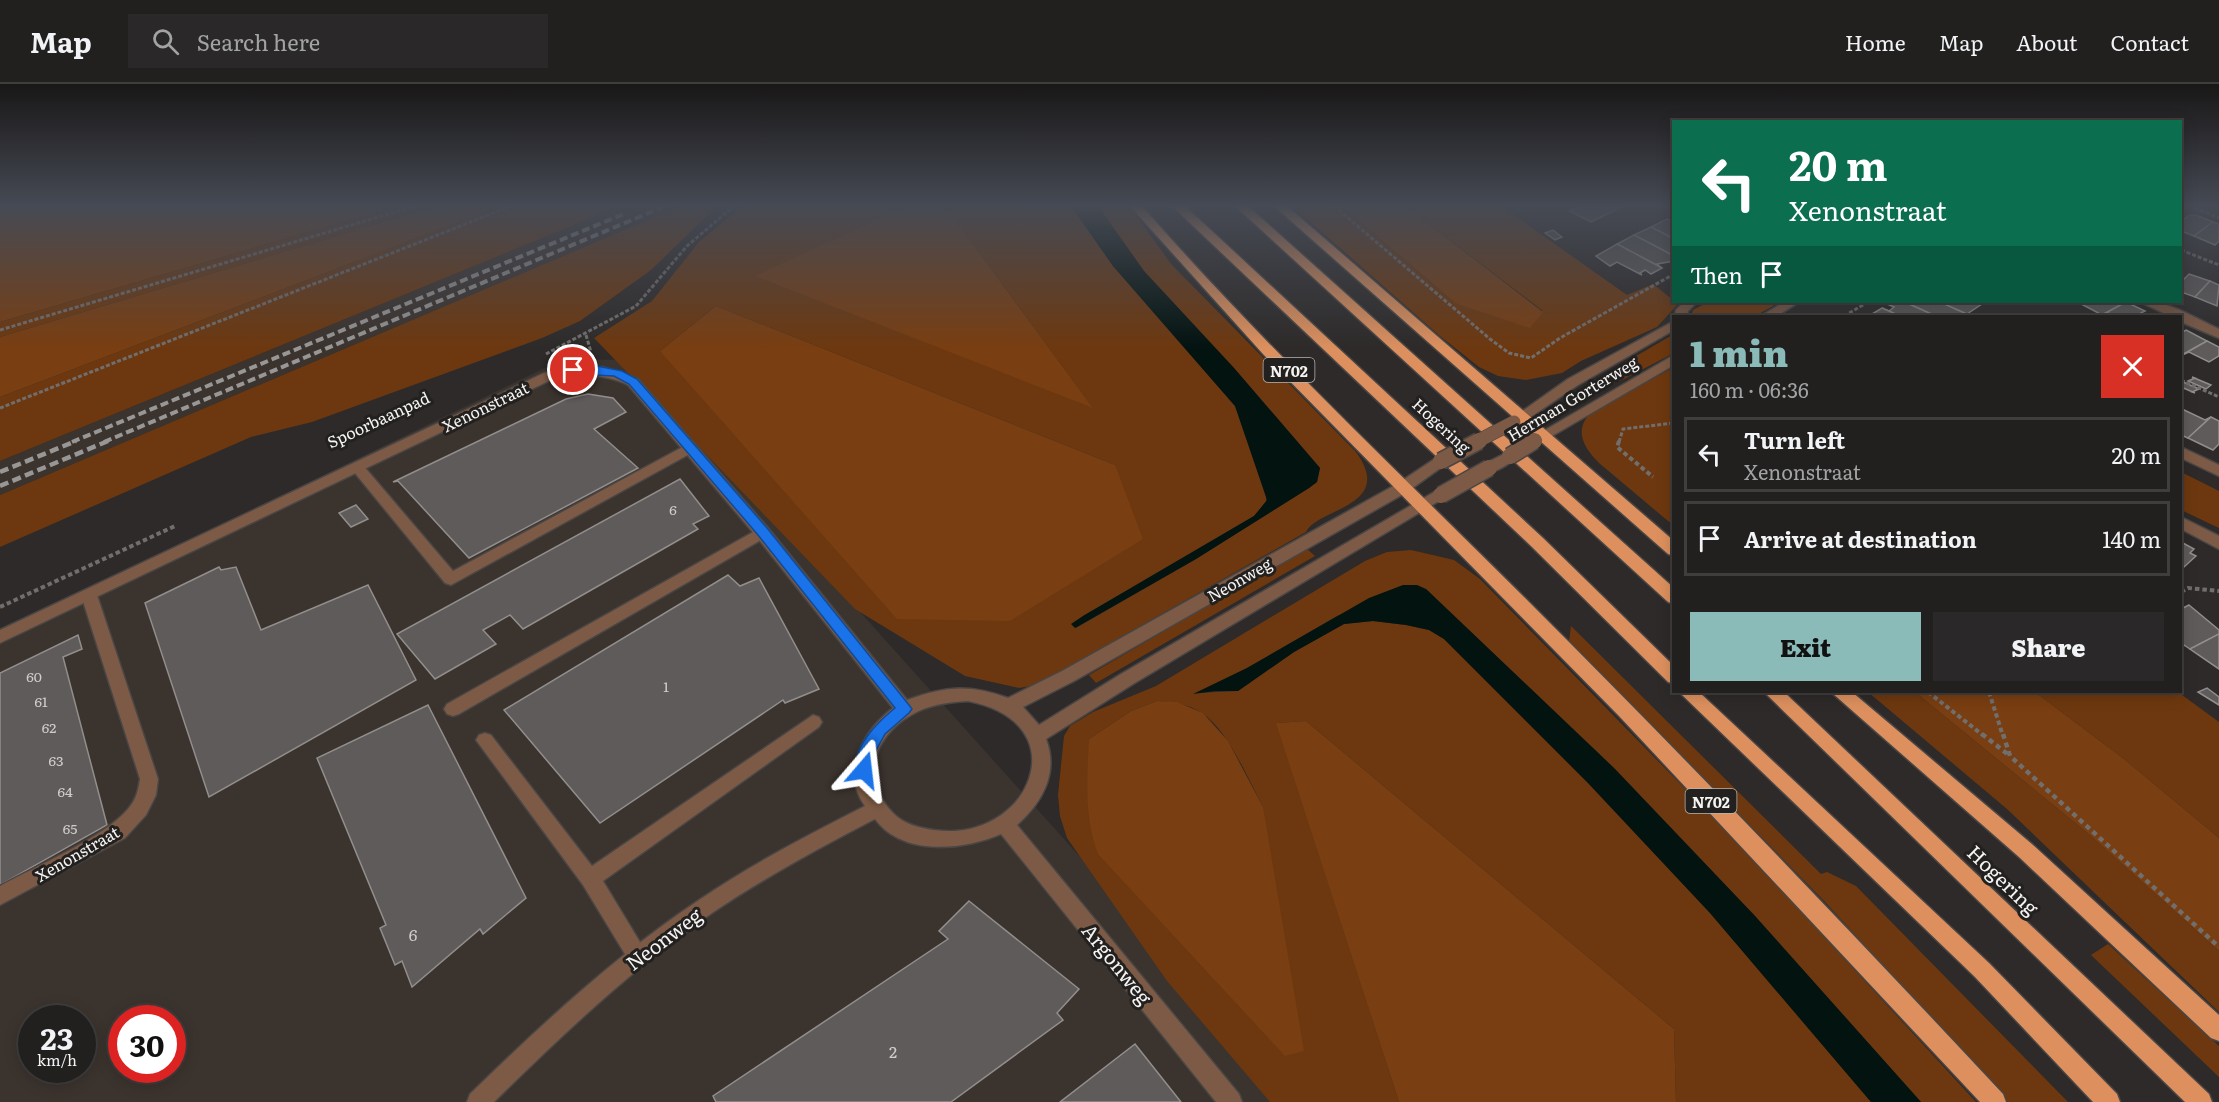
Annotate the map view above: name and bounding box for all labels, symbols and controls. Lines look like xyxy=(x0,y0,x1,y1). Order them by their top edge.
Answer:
search box xyxy=(128,14,548,68)
text: Map xyxy=(30,20,92,62)
icon: search xyxy=(149,25,182,58)
text: Search here xyxy=(197,25,320,58)
text: Home xyxy=(1845,26,1906,57)
text: Map xyxy=(1939,26,1983,57)
text: About xyxy=(2016,26,2078,57)
text: Contact xyxy=(2111,26,2189,57)
text: 20 m xyxy=(1789,132,1888,194)
icon: left xyxy=(1690,144,1768,222)
text: Xenonstraat xyxy=(1789,189,1947,229)
text: Then xyxy=(1690,258,1743,291)
icon: arrive xyxy=(1755,258,1788,291)
text: 1 min xyxy=(1690,325,1788,378)
button: close xyxy=(2101,335,2164,398)
pin xyxy=(547,344,598,395)
street label: Herman Gorterweg xyxy=(1502,349,1642,447)
icon: arrive xyxy=(556,353,589,386)
road number: N702 xyxy=(1264,358,1314,382)
text: 160 m · 06:36 xyxy=(1690,374,1809,404)
street label: Xenonstraat xyxy=(438,375,533,437)
street label: Spoorbaanpad xyxy=(323,385,433,453)
street label: Hogering xyxy=(1408,392,1476,458)
text: Turn left xyxy=(1744,423,1845,456)
icon: left xyxy=(1693,438,1726,471)
text: 20 m xyxy=(2111,438,2161,471)
text: Xenonstraat xyxy=(1744,456,1861,486)
house number: 6 xyxy=(669,499,677,519)
icon: arrive xyxy=(1693,522,1726,555)
text: Arrive at destination xyxy=(1744,522,1977,555)
text: 140 m xyxy=(2102,522,2161,555)
street label: Neonweg xyxy=(1202,551,1276,607)
button: Exit xyxy=(1690,612,1921,681)
button: Share xyxy=(1933,612,2164,681)
house number: 60 xyxy=(26,666,42,686)
house number: 1 xyxy=(663,676,669,696)
house number: 61 xyxy=(34,691,48,711)
house number: 62 xyxy=(42,717,56,737)
position arrow xyxy=(832,738,896,802)
house number: 63 xyxy=(48,750,64,770)
house number: 64 xyxy=(57,781,73,801)
road number: N702 xyxy=(1686,789,1736,813)
house number: 65 xyxy=(63,818,77,838)
street label: Xenonstraat xyxy=(31,819,124,887)
street label: Hogering xyxy=(1961,837,2047,922)
street label: Neonweg xyxy=(619,899,708,977)
street label: Argonweg xyxy=(1076,916,1161,1011)
house number: 6 xyxy=(409,922,418,946)
speed limit sign: 30 xyxy=(108,1005,186,1083)
text: 23 xyxy=(41,1015,73,1059)
house number: 2 xyxy=(889,1039,897,1063)
text: km/h xyxy=(37,1048,77,1071)

